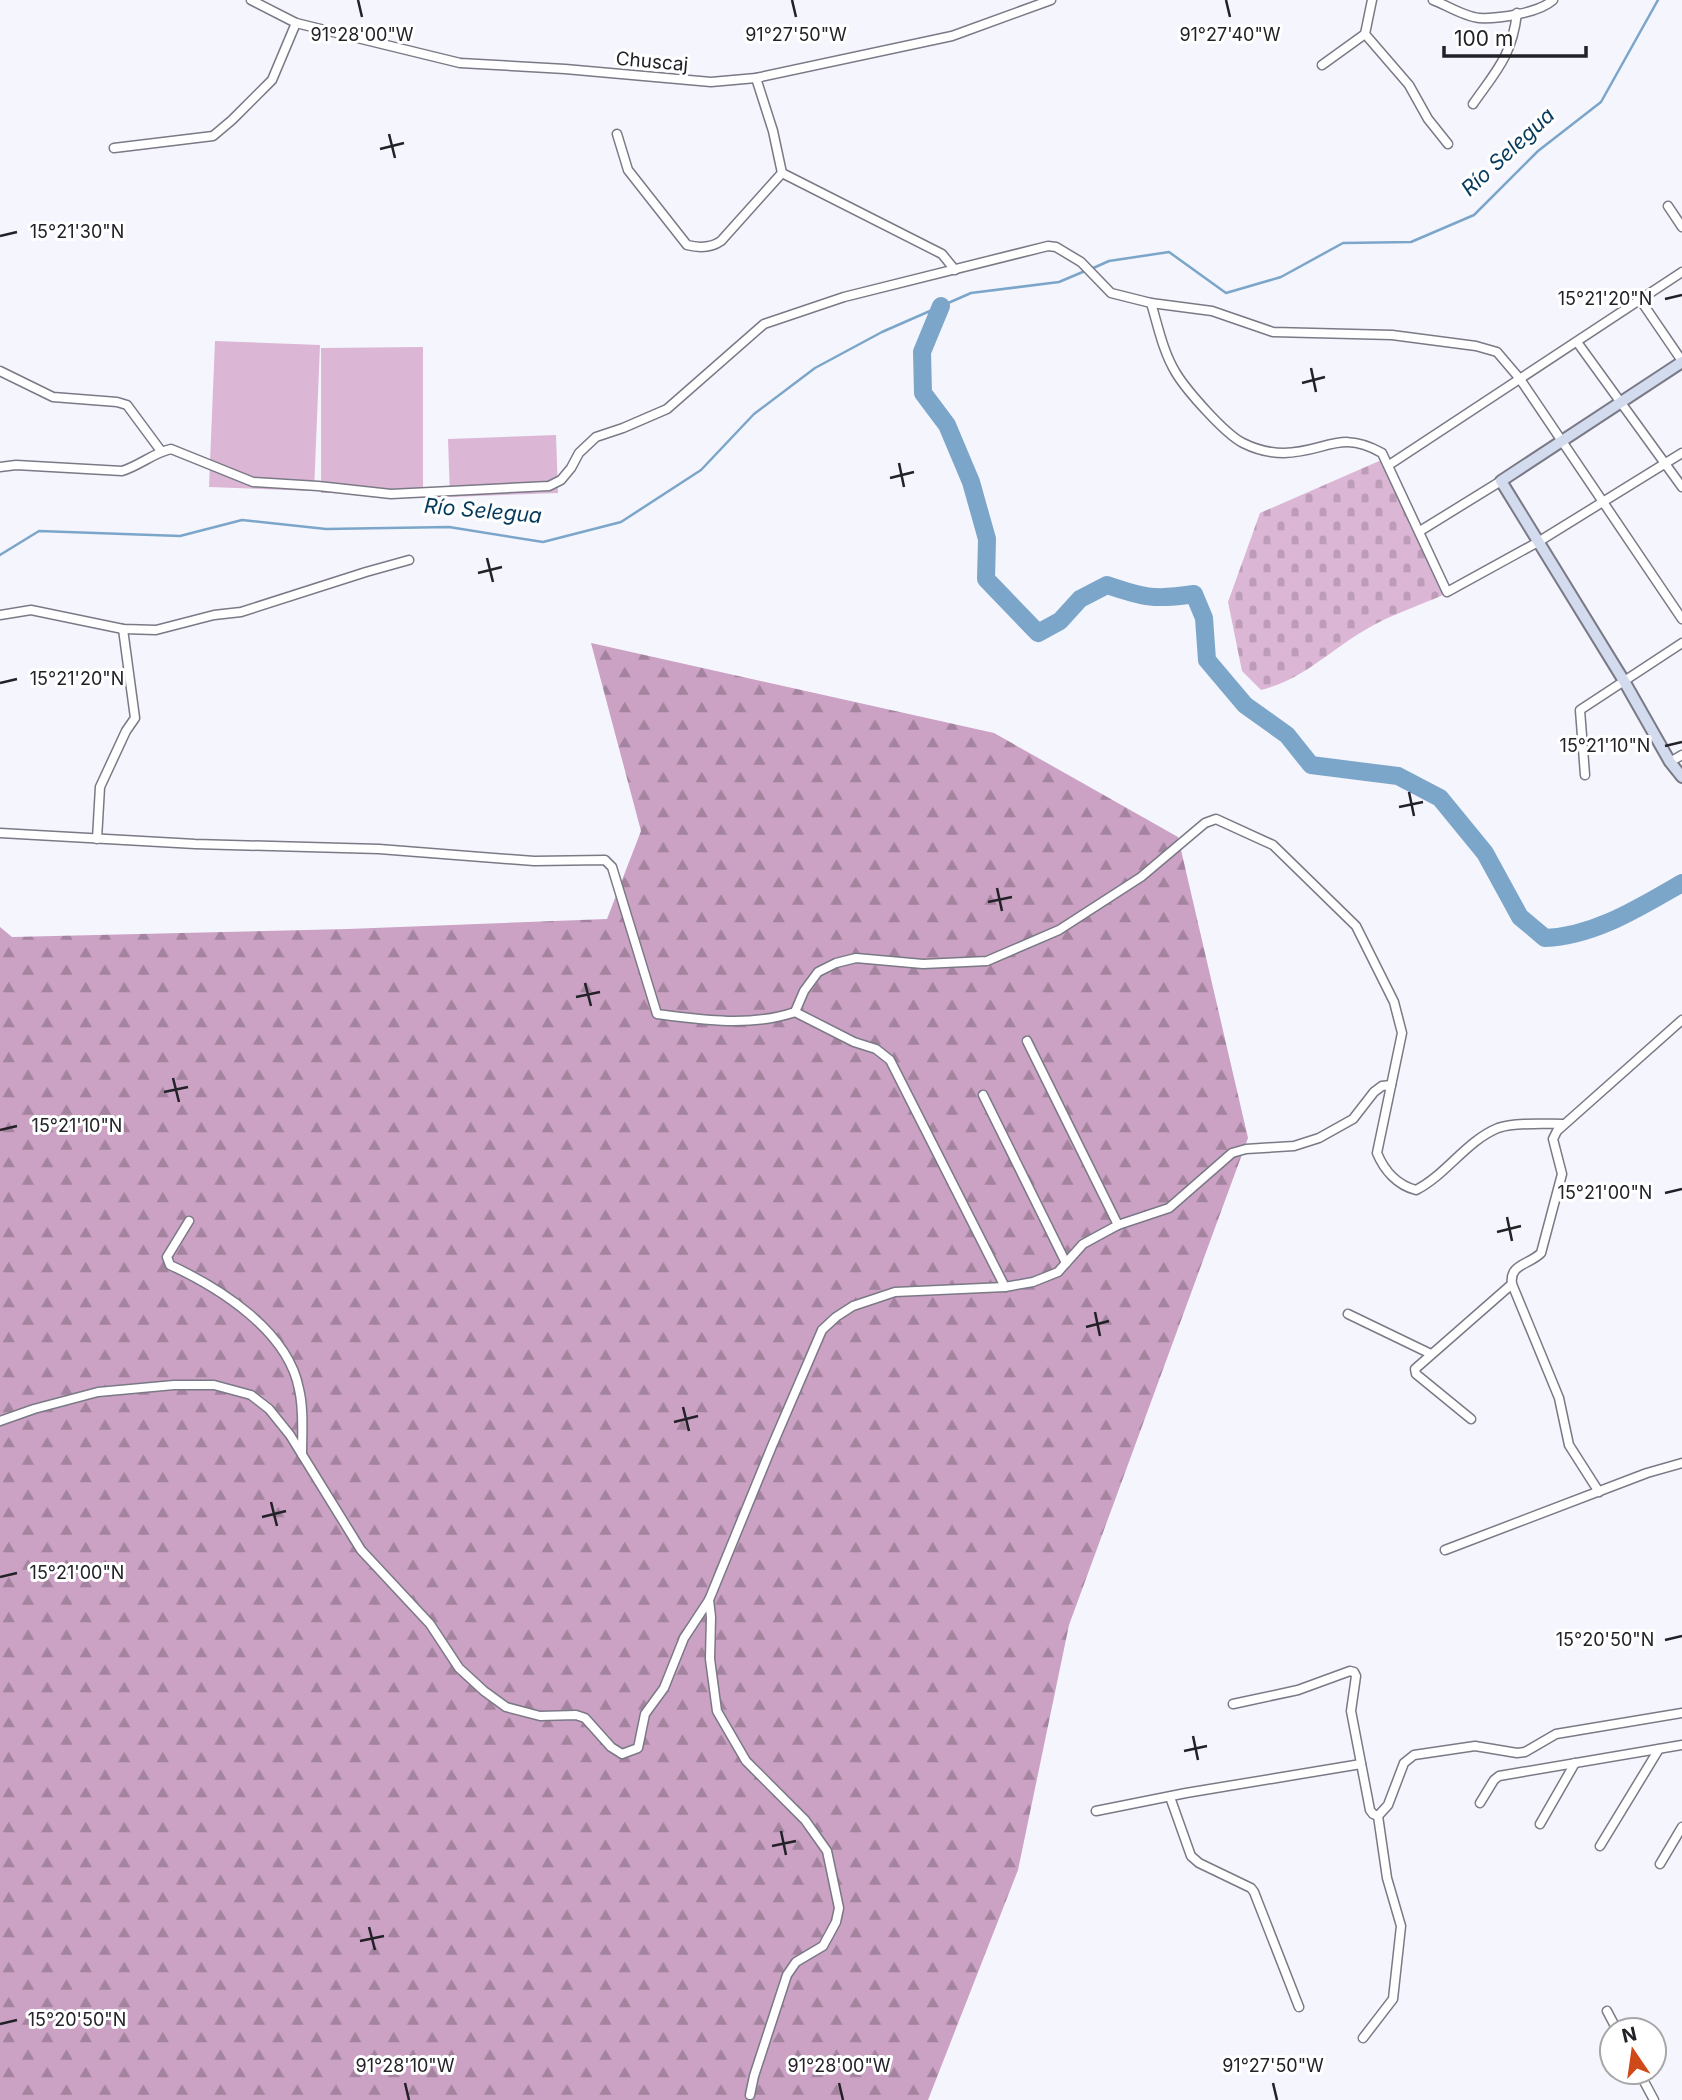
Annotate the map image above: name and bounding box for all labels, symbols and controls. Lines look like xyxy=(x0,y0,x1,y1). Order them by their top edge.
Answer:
scale bar xyxy=(1444,14,1586,58)
text: 91°28'00"W xyxy=(310,24,414,45)
text: 91°27'50"W xyxy=(745,24,847,45)
text: 91°27'40"W xyxy=(1179,24,1281,45)
text: 100 m xyxy=(1454,26,1513,51)
street label: Chuscaj xyxy=(615,47,689,76)
water label: Río Selegua xyxy=(1456,102,1559,201)
text: 15°21'30"N xyxy=(30,221,124,242)
text: 15°21'20"N xyxy=(1558,288,1652,309)
water label: Río Selegua xyxy=(423,493,543,528)
text: 15°21'20"N xyxy=(30,668,124,689)
text: 15°21'10"N xyxy=(1560,735,1650,756)
text: 15°21'10"N xyxy=(32,1115,122,1136)
text: 15°21'00"N xyxy=(1558,1182,1652,1203)
text: 15°21'00"N xyxy=(30,1562,124,1583)
text: 15°20'50"N xyxy=(1556,1629,1654,1650)
text: 15°20'50"N xyxy=(28,2009,126,2030)
north arrow xyxy=(1598,2016,1668,2086)
text: N xyxy=(1620,2022,1639,2048)
text: 91°28'10"W xyxy=(356,2055,455,2076)
text: 91°28'00"W xyxy=(787,2055,891,2076)
text: 91°27'50"W xyxy=(1222,2055,1324,2076)

